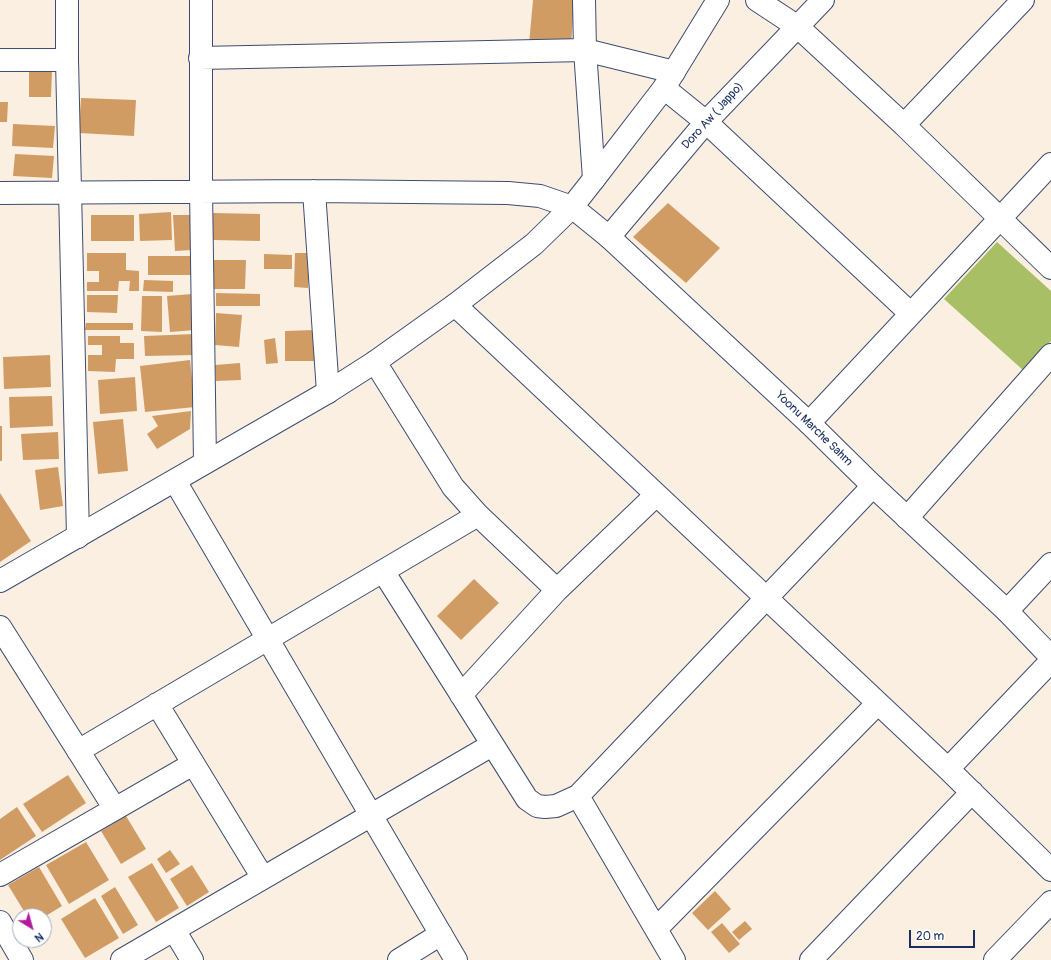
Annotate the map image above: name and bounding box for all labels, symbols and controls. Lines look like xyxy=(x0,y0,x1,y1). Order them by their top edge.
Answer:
street label: Doro Aw ( Jappo) xyxy=(679,80,747,152)
street label: Yoonu Marche Sahm xyxy=(772,388,856,470)
north arrow xyxy=(12,908,52,948)
scale bar xyxy=(911,922,977,948)
text: 20 m xyxy=(916,929,944,944)
text: N xyxy=(32,930,46,945)

